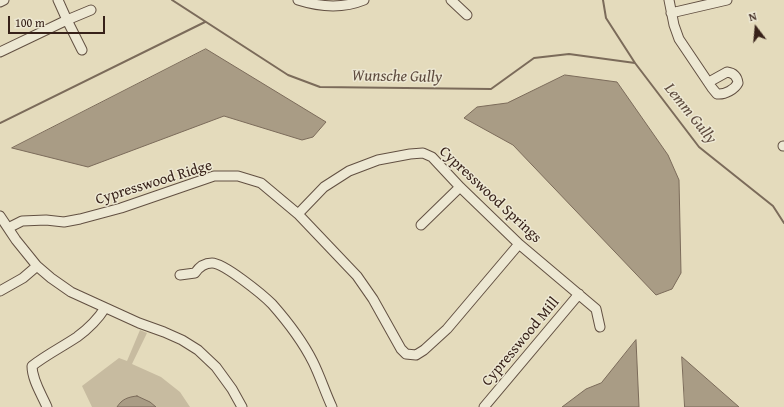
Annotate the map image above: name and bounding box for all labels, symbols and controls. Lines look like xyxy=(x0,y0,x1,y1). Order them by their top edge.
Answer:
scale bar xyxy=(10,8,107,34)
north arrow xyxy=(736,8,776,48)
text: N xyxy=(747,8,758,25)
text: 100 m xyxy=(15,14,45,31)
water label: Wunsche Gully xyxy=(352,67,442,87)
water label: Lemm Gully xyxy=(660,80,720,148)
street label: Cypresswood Springs xyxy=(435,143,545,247)
street label: Cypresswood Ridge xyxy=(94,157,214,209)
street label: Cypresswood Mill xyxy=(479,294,563,390)

